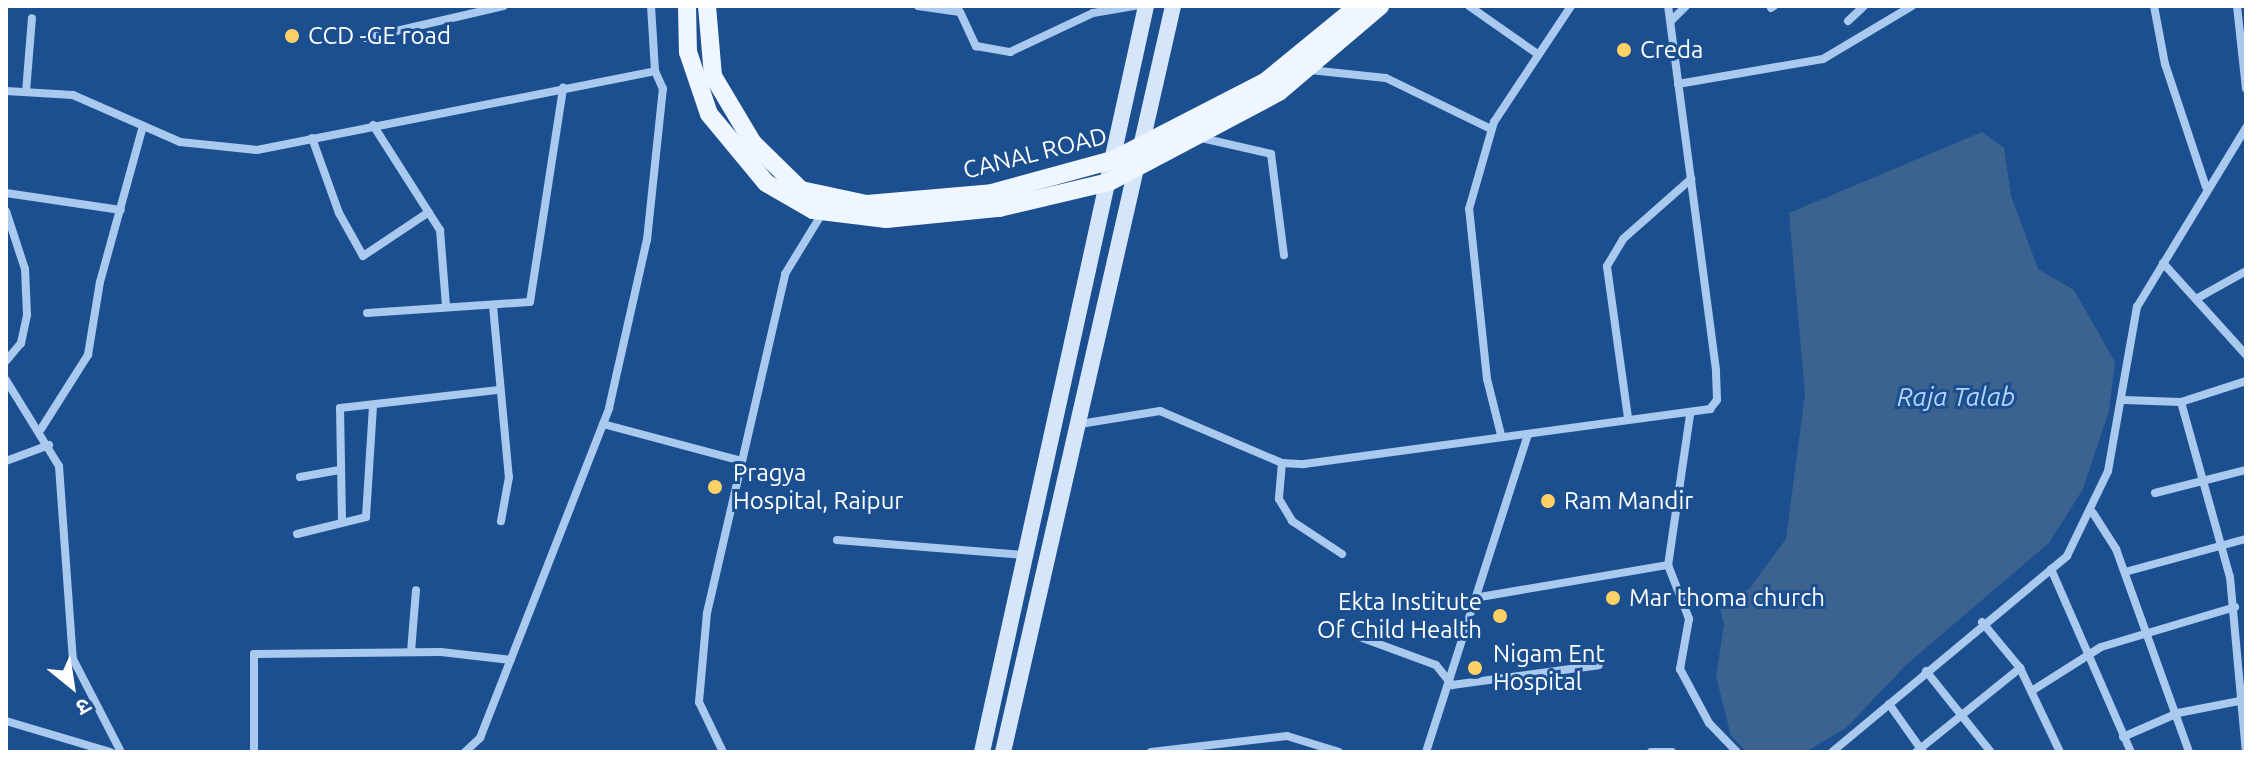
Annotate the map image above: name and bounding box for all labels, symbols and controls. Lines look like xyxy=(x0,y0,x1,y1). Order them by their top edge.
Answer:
place label: CCD -GE road xyxy=(308,22,451,50)
marker: CCD -GE road xyxy=(283,27,301,45)
place label: Creda xyxy=(1640,36,1703,64)
marker: Creda xyxy=(1615,41,1633,59)
street label: CANAL ROAD xyxy=(960,121,1110,185)
water label: Raja Talab xyxy=(1897,381,2015,413)
place label: Pragya Hospital, Raipur xyxy=(733,459,903,515)
marker: Pragya Hospital, Raipur xyxy=(704,476,726,498)
place label: Ram Mandir xyxy=(1564,487,1693,515)
marker: Ram Mandir xyxy=(1539,492,1557,510)
place label: Mar thoma church xyxy=(1629,584,1825,612)
place label: Ekta Institute Of Child Health xyxy=(1317,588,1482,644)
marker: Mar thoma church xyxy=(1604,589,1622,607)
marker: Ekta Institute Of Child Health xyxy=(1489,605,1511,627)
place label: Nigam Ent Hospital xyxy=(1493,640,1605,696)
north arrow xyxy=(32,646,112,726)
marker: Nigam Ent Hospital xyxy=(1464,657,1486,679)
text: उ xyxy=(72,693,96,721)

